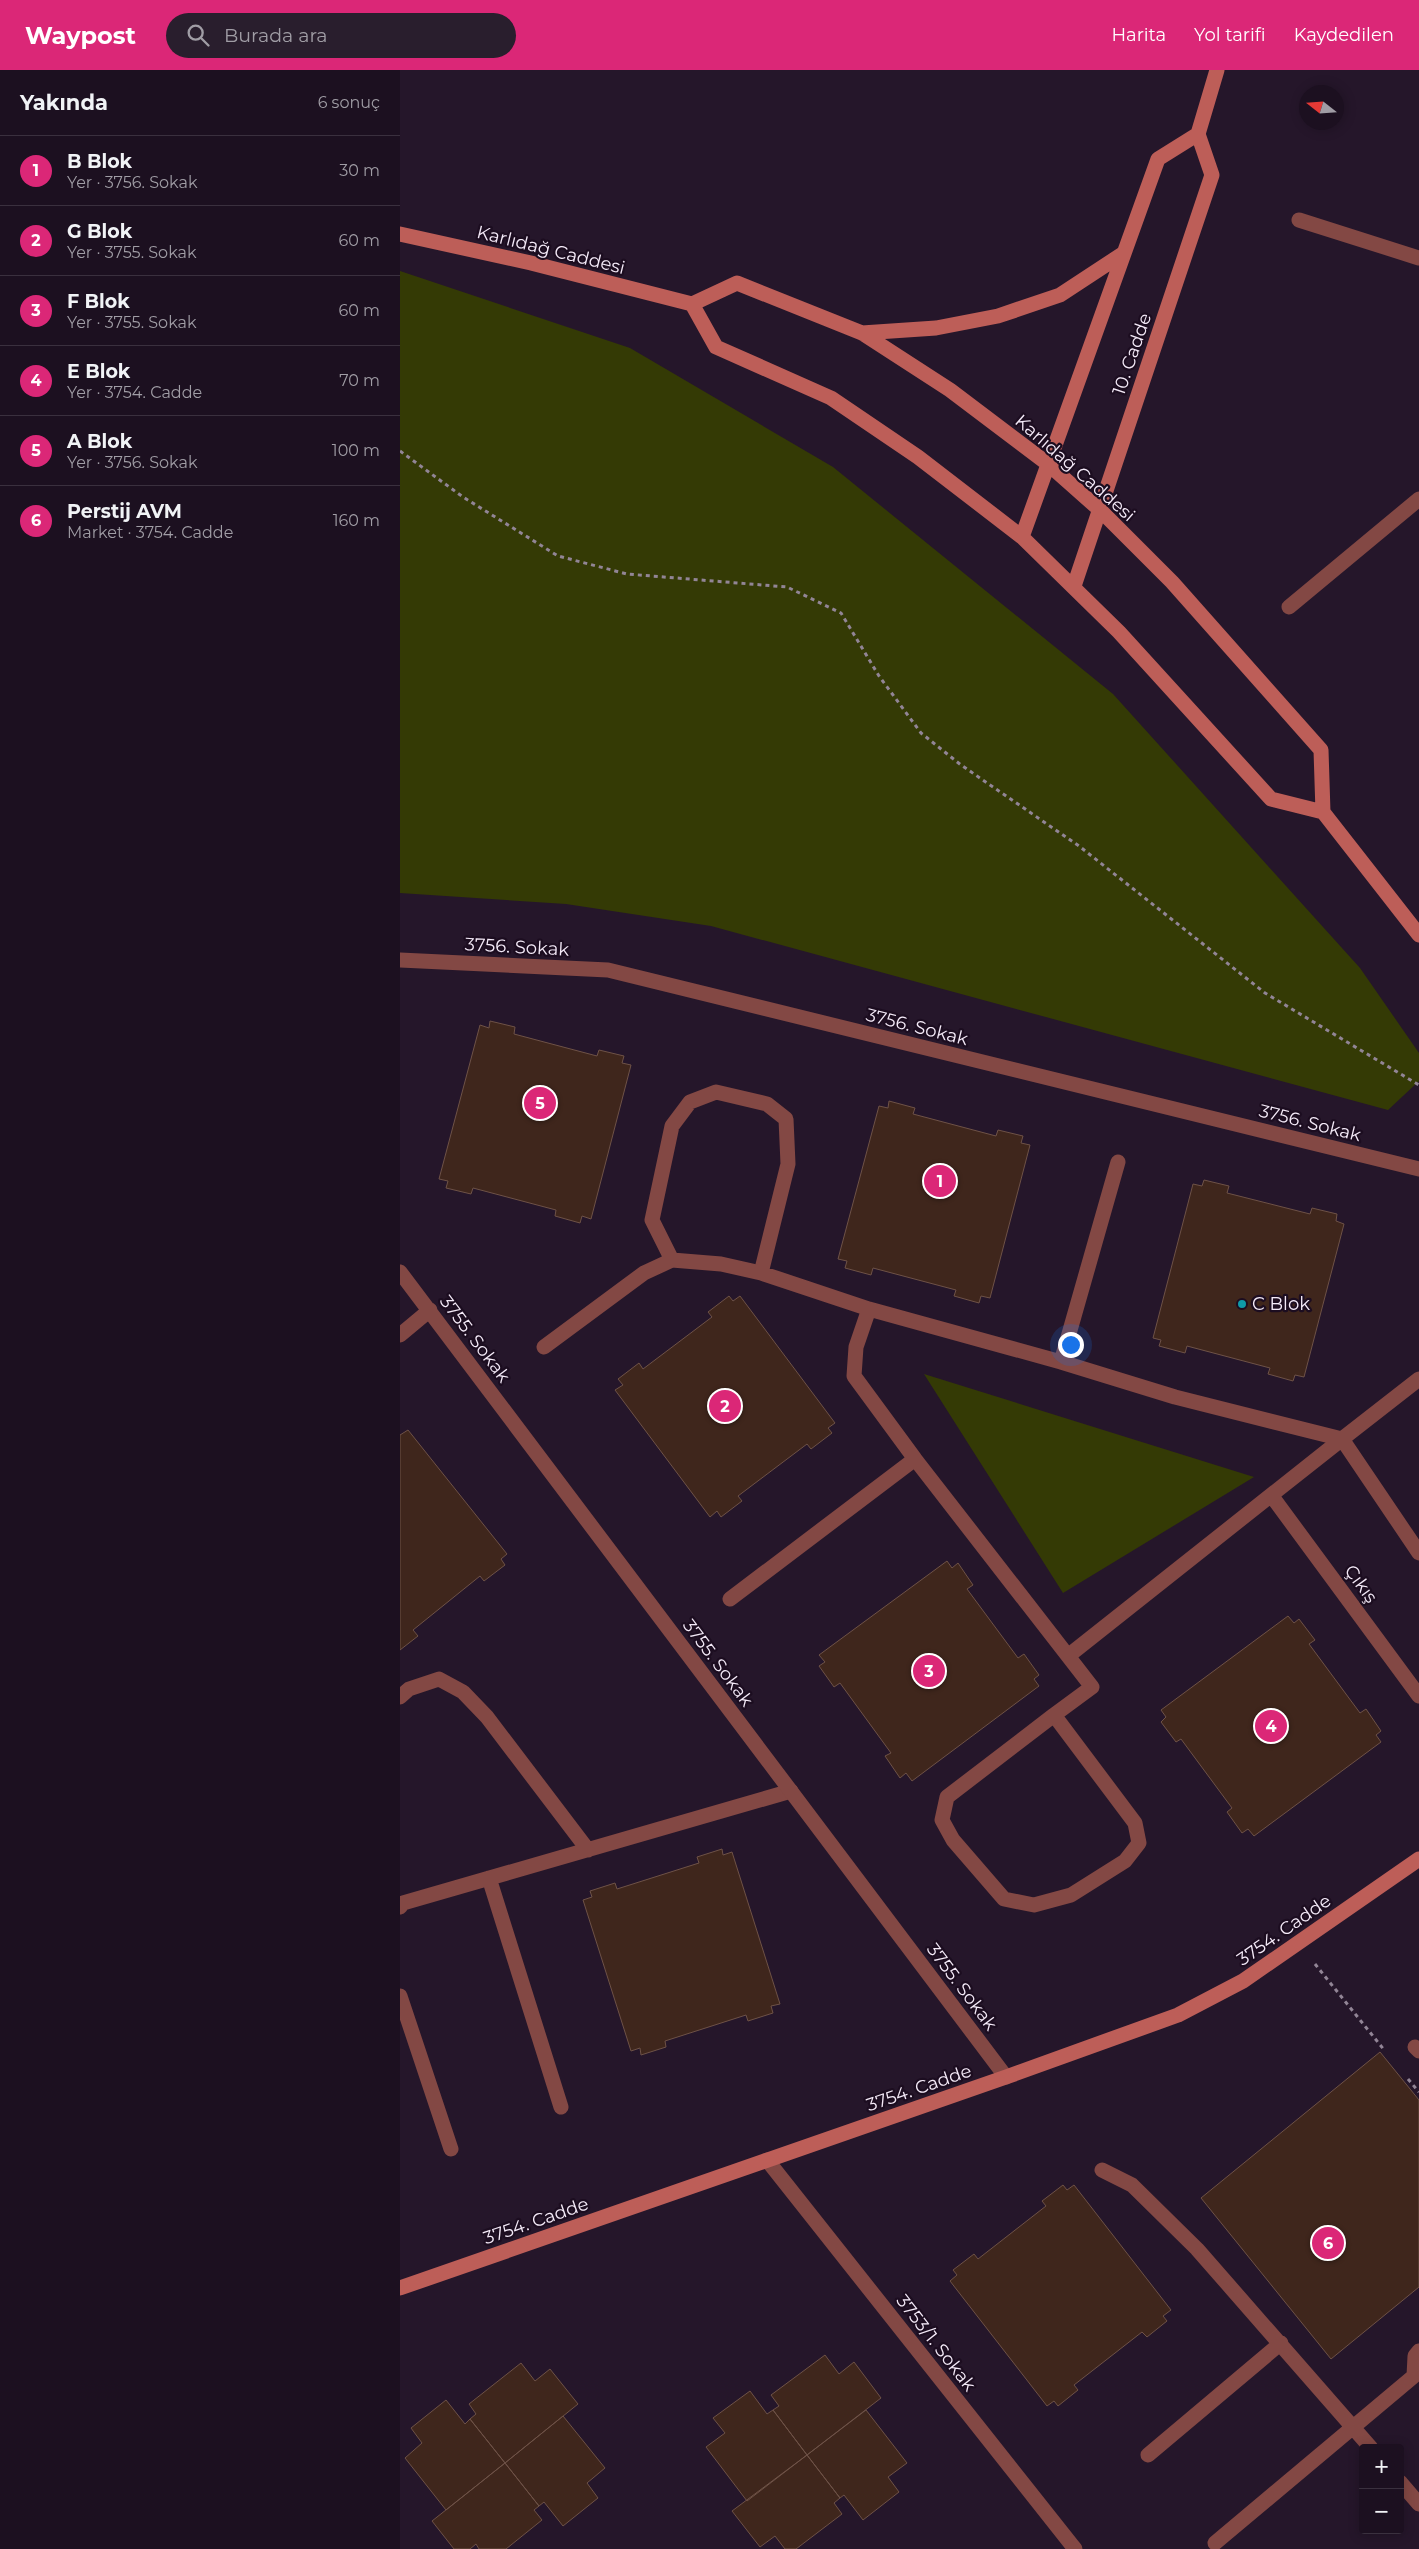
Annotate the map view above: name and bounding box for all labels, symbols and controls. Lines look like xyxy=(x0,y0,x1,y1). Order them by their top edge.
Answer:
search box xyxy=(166,13,516,58)
text: Waypost xyxy=(25,21,136,50)
icon: search xyxy=(184,21,212,49)
text: Burada ara xyxy=(224,24,328,47)
text: Harita xyxy=(1111,24,1166,46)
text: Yol tarifi xyxy=(1194,24,1266,46)
text: Kaydedilen xyxy=(1294,24,1394,46)
north arrow xyxy=(1299,85,1344,130)
text: Yakında xyxy=(20,90,108,115)
text: 6 sonuç xyxy=(318,93,380,112)
text: B Blok xyxy=(67,150,132,173)
text: 1 xyxy=(33,161,39,180)
text: 30 m xyxy=(339,161,380,180)
text: Yer · 3756. Sokak xyxy=(67,173,197,192)
text: G Blok xyxy=(67,220,132,243)
street label: Karlıdağ Caddesi xyxy=(475,221,627,279)
text: 2 xyxy=(31,231,41,250)
text: 60 m xyxy=(338,231,380,250)
text: Yer · 3755. Sokak xyxy=(67,243,197,262)
text: F Blok xyxy=(67,290,130,313)
text: 3 xyxy=(31,301,41,320)
text: 60 m xyxy=(338,301,380,320)
street label: 10. Cadde xyxy=(1108,310,1156,398)
text: Yer · 3755. Sokak xyxy=(67,313,197,332)
text: E Blok xyxy=(67,360,130,383)
text: 4 xyxy=(30,371,42,390)
text: 70 m xyxy=(339,371,380,390)
text: Yer · 3754. Cadde xyxy=(67,383,202,402)
street label: Karlıdağ Caddesi xyxy=(1010,410,1140,526)
text: A Blok xyxy=(67,430,132,453)
text: 5 xyxy=(31,441,41,460)
text: 100 m xyxy=(332,441,380,460)
text: Yer · 3756. Sokak xyxy=(67,453,197,472)
text: Perstij AVM xyxy=(67,500,182,523)
text: 6 xyxy=(31,511,41,530)
text: 160 m xyxy=(333,511,380,530)
text: Market · 3754. Cadde xyxy=(67,523,233,542)
street label: 3756. Sokak xyxy=(464,933,570,961)
street label: 3756. Sokak xyxy=(864,1004,971,1050)
pin: 5 xyxy=(524,1084,556,1122)
street label: 3756. Sokak xyxy=(1257,1100,1364,1146)
pin: 1 xyxy=(924,1162,956,1200)
street label: 3755. Sokak xyxy=(435,1291,515,1387)
place label: C Blok xyxy=(1252,1293,1310,1315)
marker: C Blok xyxy=(1236,1298,1248,1310)
your location xyxy=(1058,1332,1084,1358)
pin: 2 xyxy=(709,1387,741,1425)
street label: Çıkış xyxy=(1340,1561,1382,1608)
street label: 3755. Sokak xyxy=(678,1615,758,1711)
pin: 3 xyxy=(913,1652,945,1690)
pin: 4 xyxy=(1255,1707,1287,1745)
street label: 3754. Cadde xyxy=(1233,1889,1335,1970)
street label: 3755. Sokak xyxy=(922,1939,1002,2035)
street label: 3754. Cadde xyxy=(864,2060,975,2116)
street label: 3754. Cadde xyxy=(481,2193,592,2249)
pin: 6 xyxy=(1312,2224,1344,2262)
street label: 3753/1. Sokak xyxy=(892,2290,981,2396)
map controls xyxy=(1359,2444,1404,2534)
button: + xyxy=(1359,2444,1404,2489)
button: − xyxy=(1359,2489,1404,2534)

